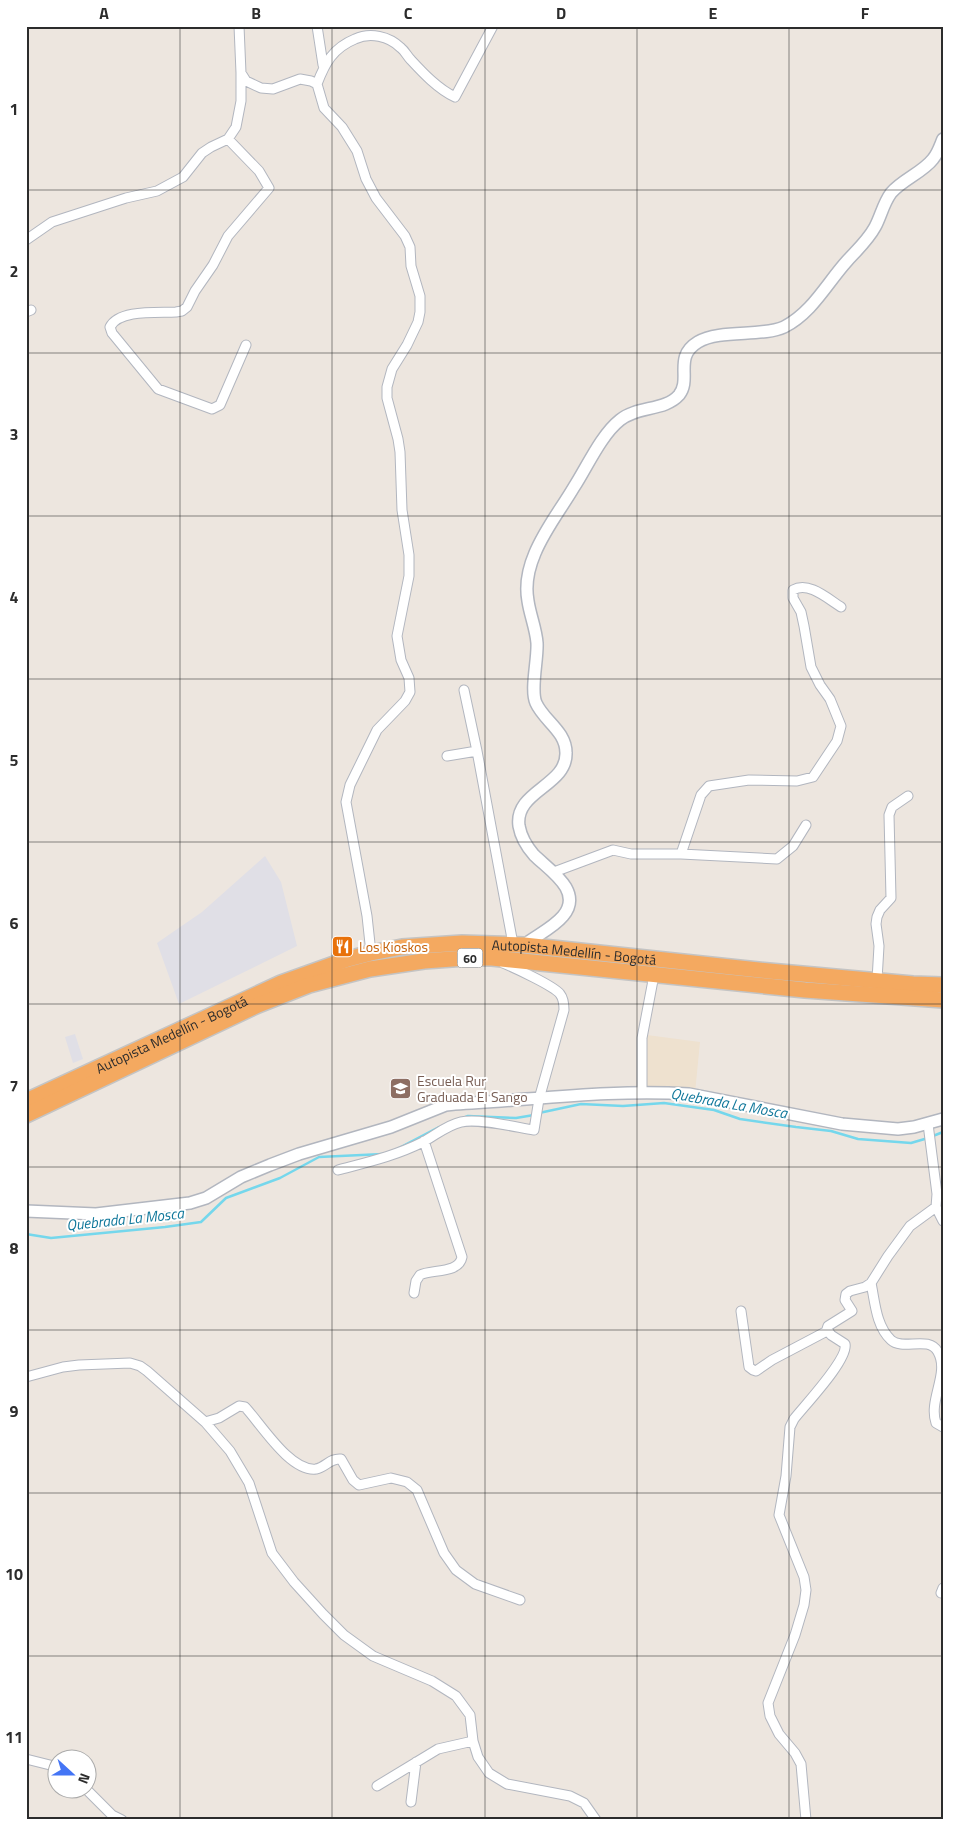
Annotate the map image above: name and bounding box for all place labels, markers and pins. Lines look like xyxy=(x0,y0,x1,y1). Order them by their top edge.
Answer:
restaurant icon: Los Kioskos xyxy=(331,934,355,958)
place label: Los Kioskos xyxy=(359,936,428,957)
place label: Escuela Rur Graduada El Sango xyxy=(417,1070,528,1107)
school or university icon: Escuela Rur Graduada El Sango xyxy=(389,1076,413,1100)

